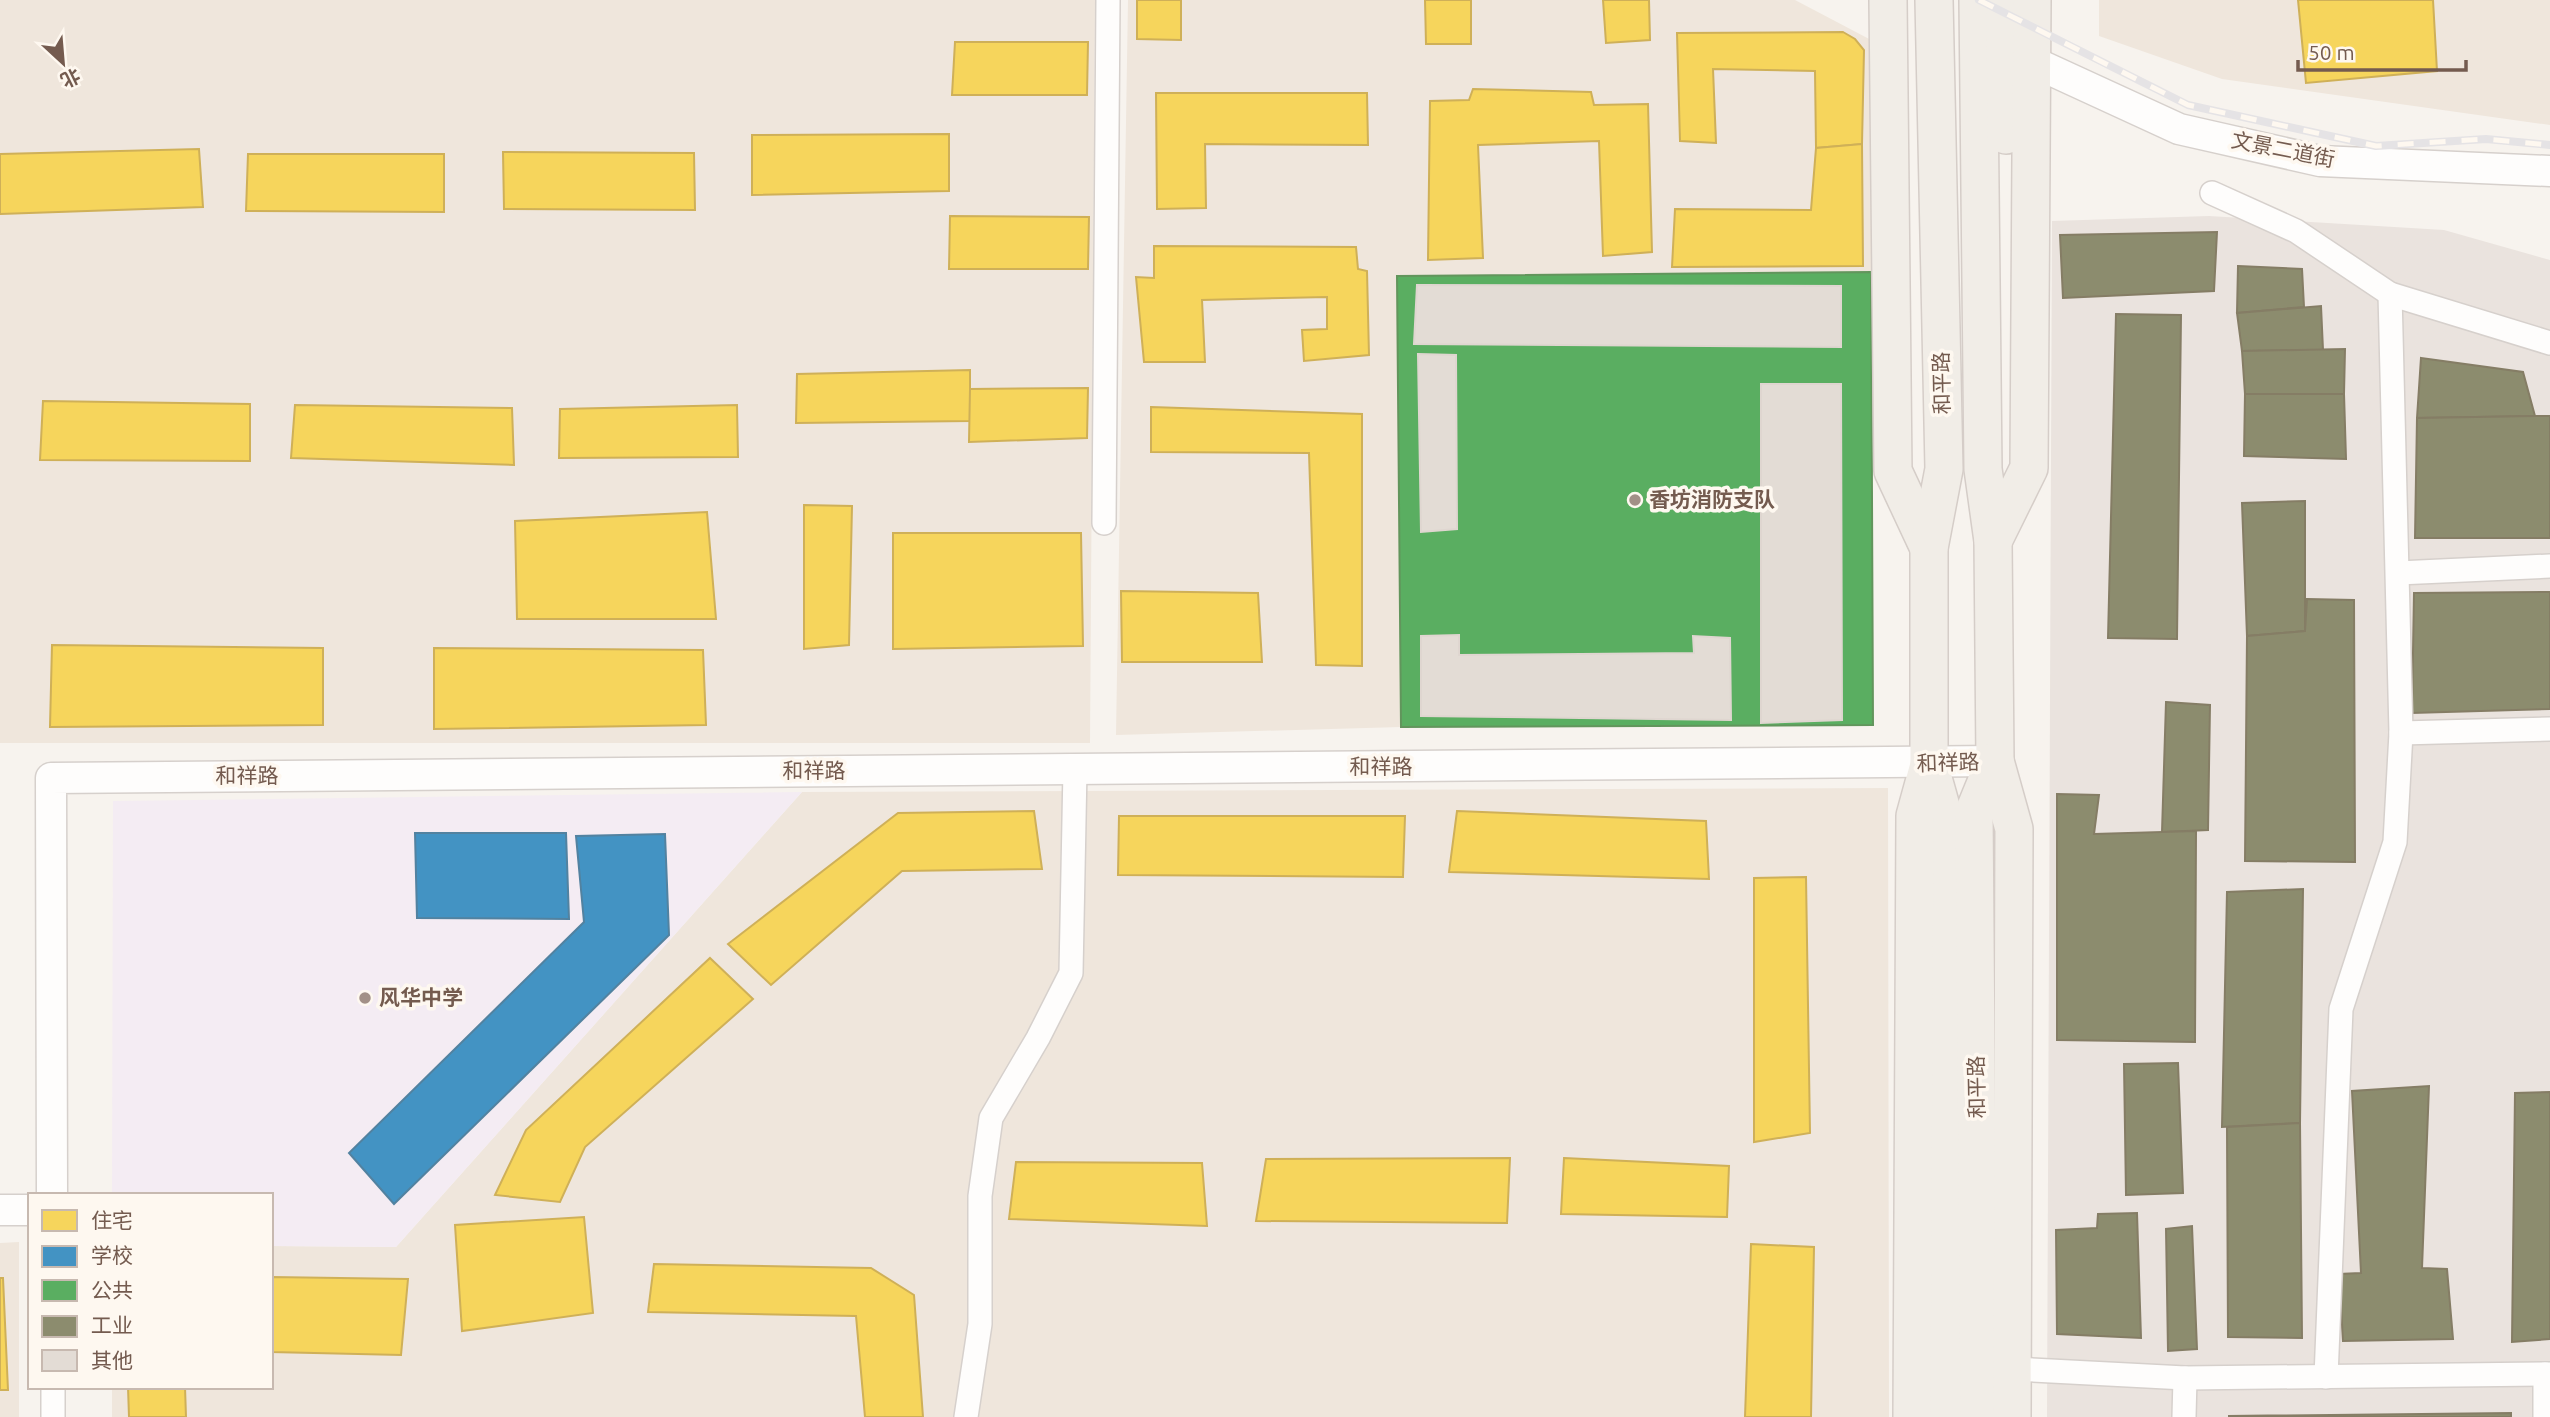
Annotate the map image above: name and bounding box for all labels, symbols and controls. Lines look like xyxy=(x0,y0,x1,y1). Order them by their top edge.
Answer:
north arrow xyxy=(28,28,98,98)
scale bar xyxy=(2298,28,2466,72)
text: 50 m xyxy=(2308,40,2355,64)
text: 北 xyxy=(57,64,84,92)
street label: 文景二道街 xyxy=(2229,127,2337,171)
street label: 和平路 xyxy=(1928,351,1954,415)
place label: 香坊消防支队 xyxy=(1649,487,1775,511)
marker: 香坊消防支队 xyxy=(1627,492,1643,508)
street label: 和祥路 xyxy=(1916,749,1980,775)
street label: 和祥路 xyxy=(1350,754,1413,778)
street label: 和祥路 xyxy=(783,758,846,782)
street label: 和祥路 xyxy=(216,763,279,787)
place label: 风华中学 xyxy=(379,985,463,1009)
marker: 风华中学 xyxy=(357,990,373,1006)
street label: 和平路 xyxy=(1963,1055,1989,1119)
legend xyxy=(28,1193,273,1389)
text: 住宅 xyxy=(91,1208,133,1232)
text: 学校 xyxy=(91,1243,133,1267)
text: 公共 xyxy=(91,1278,133,1302)
text: 工业 xyxy=(91,1313,133,1337)
text: 其他 xyxy=(91,1348,133,1372)

